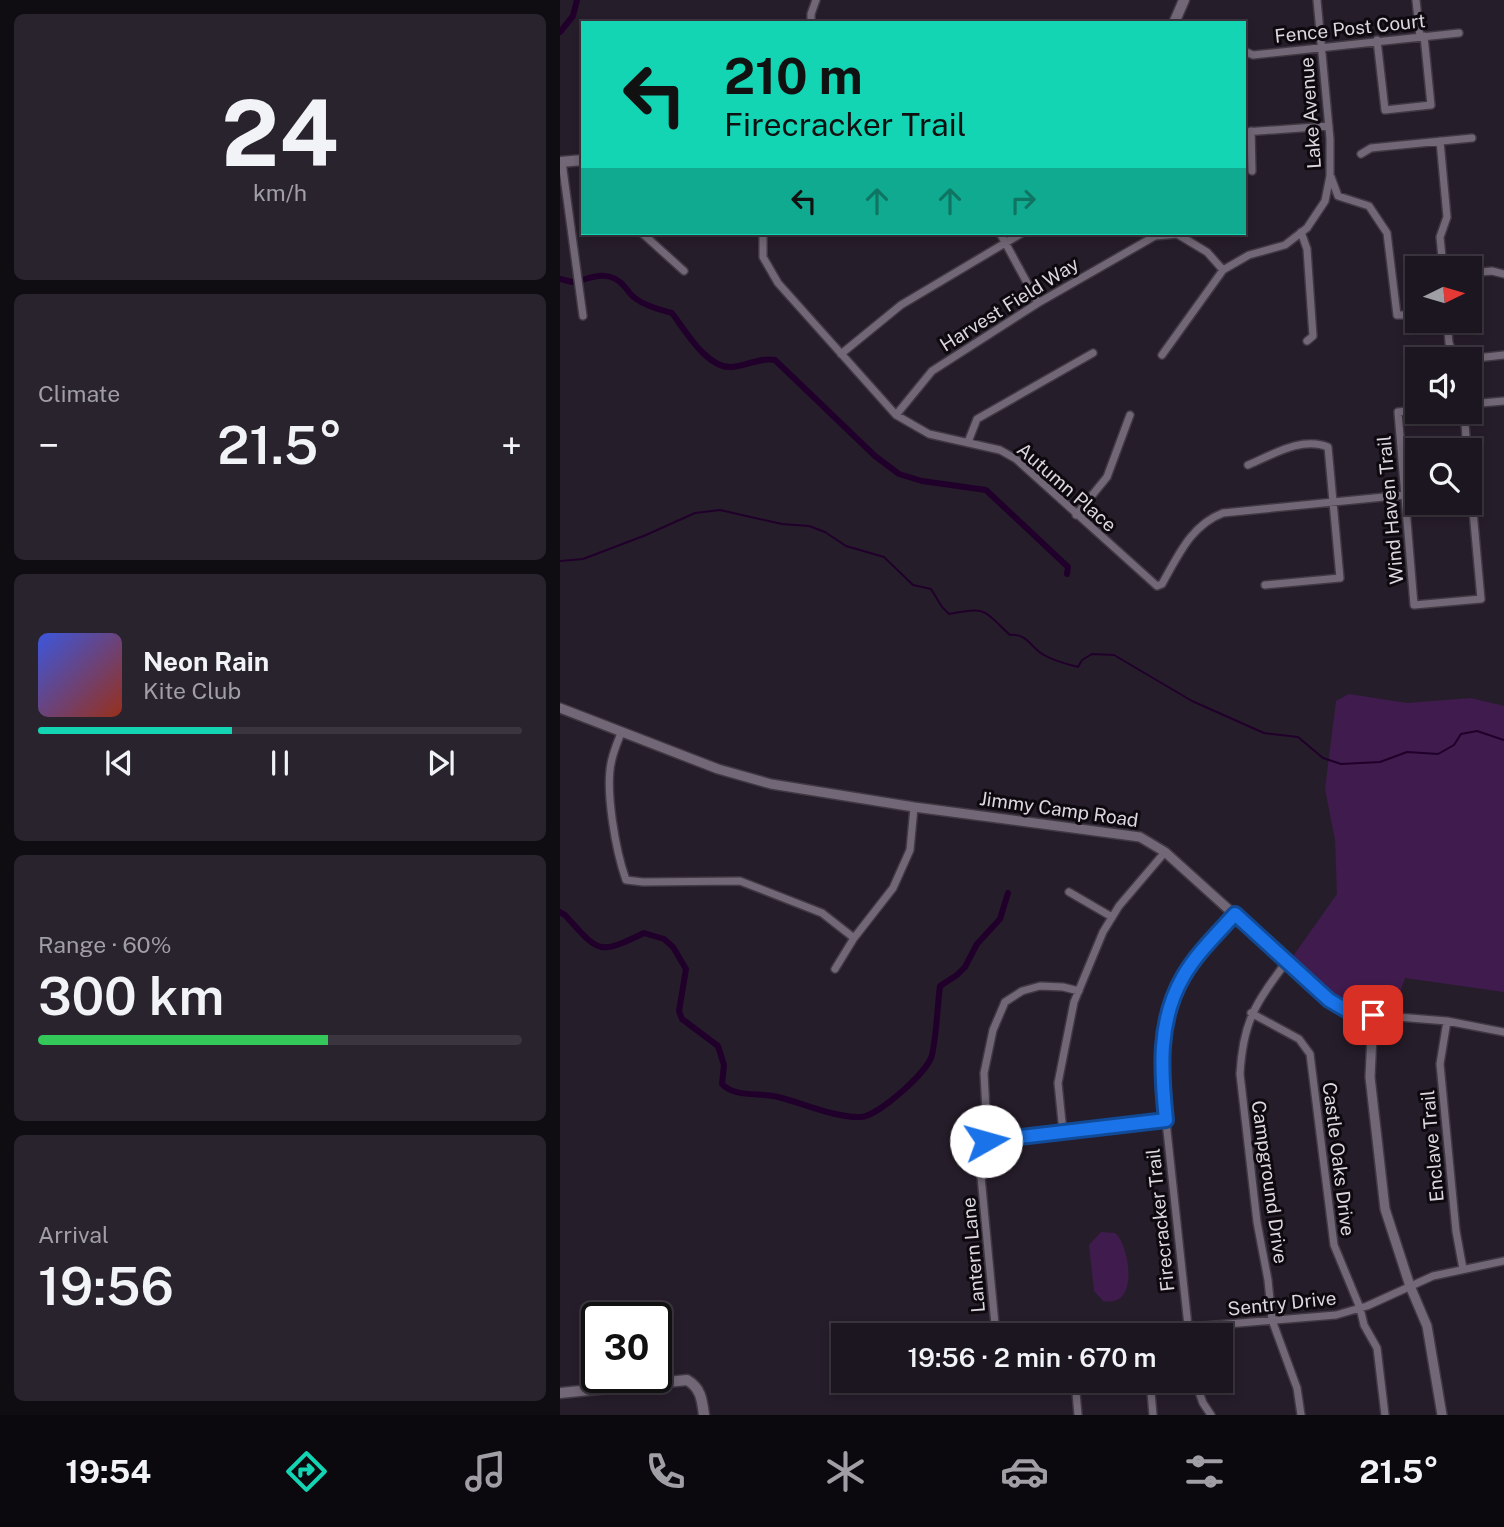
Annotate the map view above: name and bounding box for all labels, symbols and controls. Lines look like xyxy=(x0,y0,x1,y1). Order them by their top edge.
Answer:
street label: Fence Post Court xyxy=(1273,9,1427,47)
text: 210 m xyxy=(724,47,863,105)
icon: left xyxy=(609,49,700,140)
street label: Lake Avenue xyxy=(1295,56,1325,170)
text: 24 xyxy=(221,80,339,186)
text: Firecracker Trail xyxy=(724,106,967,143)
text: km/h xyxy=(253,179,307,206)
icon: left xyxy=(785,182,823,220)
icon: ahead xyxy=(858,182,896,220)
icon: ahead xyxy=(931,182,969,220)
icon: right xyxy=(1004,182,1042,220)
street label: Harvest Field Way xyxy=(936,252,1082,356)
north arrow xyxy=(1405,256,1482,332)
map controls xyxy=(1405,256,1482,515)
button: sound xyxy=(1405,347,1482,424)
text: Climate xyxy=(38,380,120,407)
text: 21.5° xyxy=(217,415,343,476)
text: − xyxy=(38,423,59,468)
text: + xyxy=(501,423,522,468)
street label: Wind Haven Trail xyxy=(1373,435,1407,585)
street label: Autumn Place xyxy=(1013,438,1121,536)
button: search xyxy=(1405,438,1482,515)
text: Neon Rain xyxy=(143,646,269,677)
text: Kite Club xyxy=(143,677,241,704)
icon: previous xyxy=(100,744,138,782)
icon: pause xyxy=(261,744,299,782)
icon: next xyxy=(422,744,460,782)
street label: Jimmy Camp Road xyxy=(978,787,1140,831)
text: Range · 60% xyxy=(38,931,171,958)
text: 300 km xyxy=(38,966,224,1027)
pin xyxy=(1343,985,1403,1045)
icon: arrive xyxy=(1354,996,1392,1034)
street label: Castle Oaks Drive xyxy=(1319,1081,1359,1237)
street label: Enclave Trail xyxy=(1416,1089,1448,1203)
street label: Campground Drive xyxy=(1248,1099,1292,1265)
position arrow xyxy=(949,1104,1023,1178)
street label: Firecracker Trail xyxy=(1142,1147,1178,1293)
street label: Lantern Lane xyxy=(957,1196,989,1314)
text: Arrival xyxy=(38,1221,109,1248)
text: 19:56 xyxy=(38,1256,174,1317)
street label: Sentry Drive xyxy=(1226,1286,1338,1320)
speed limit sign: 30 xyxy=(581,1302,672,1393)
text: 19:56 · 2 min · 670 m xyxy=(907,1342,1157,1373)
icon: directions xyxy=(282,1447,331,1496)
icon: music xyxy=(461,1447,510,1496)
icon: phone xyxy=(641,1447,690,1496)
icon: climate xyxy=(821,1447,870,1496)
icon: car xyxy=(1000,1447,1049,1496)
icon: filters xyxy=(1180,1447,1229,1496)
text: 19:54 xyxy=(65,1453,151,1490)
text: 21.5° xyxy=(1359,1453,1439,1490)

